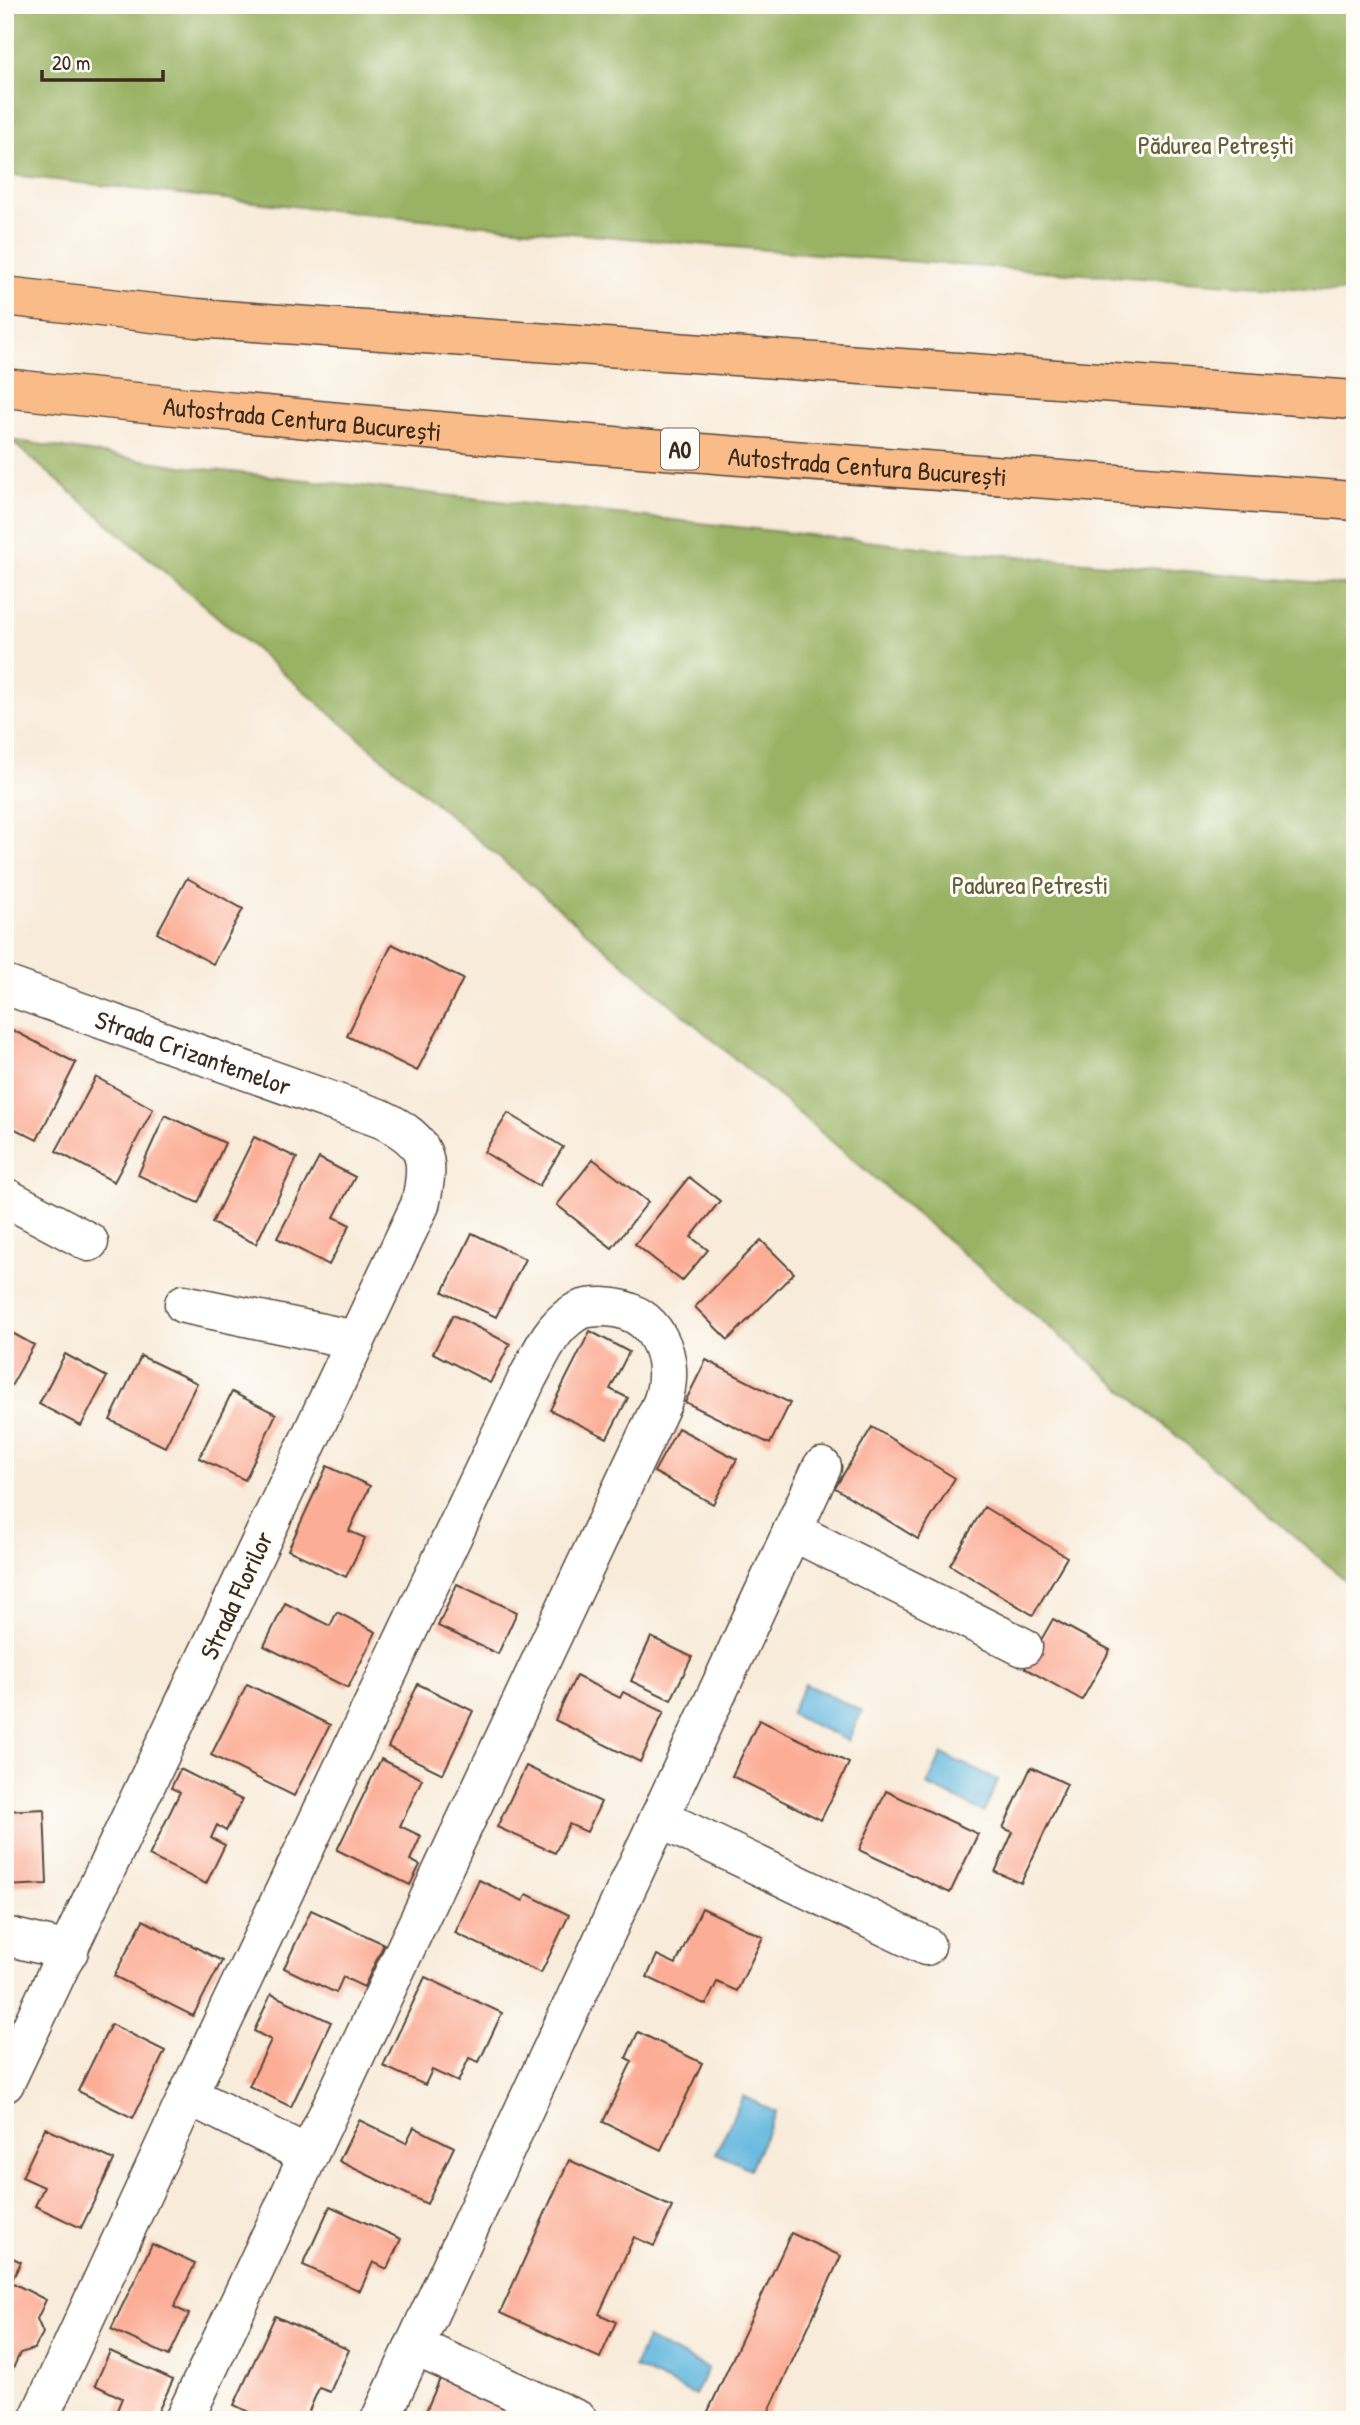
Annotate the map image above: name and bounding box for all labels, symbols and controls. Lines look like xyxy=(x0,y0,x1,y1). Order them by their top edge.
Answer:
scale bar xyxy=(42,38,163,82)
text: 20 m xyxy=(52,48,90,77)
park label: Pădurea Petrești xyxy=(1138,127,1294,162)
street label: Autostrada Centura București xyxy=(162,387,443,449)
road number: A0 xyxy=(661,428,699,470)
street label: Autostrada Centura București xyxy=(727,438,1008,494)
park label: Padurea Petresti xyxy=(952,867,1108,902)
street label: Strada Crizantemelor xyxy=(91,1001,296,1103)
street label: Strada Florilor xyxy=(191,1525,281,1665)

